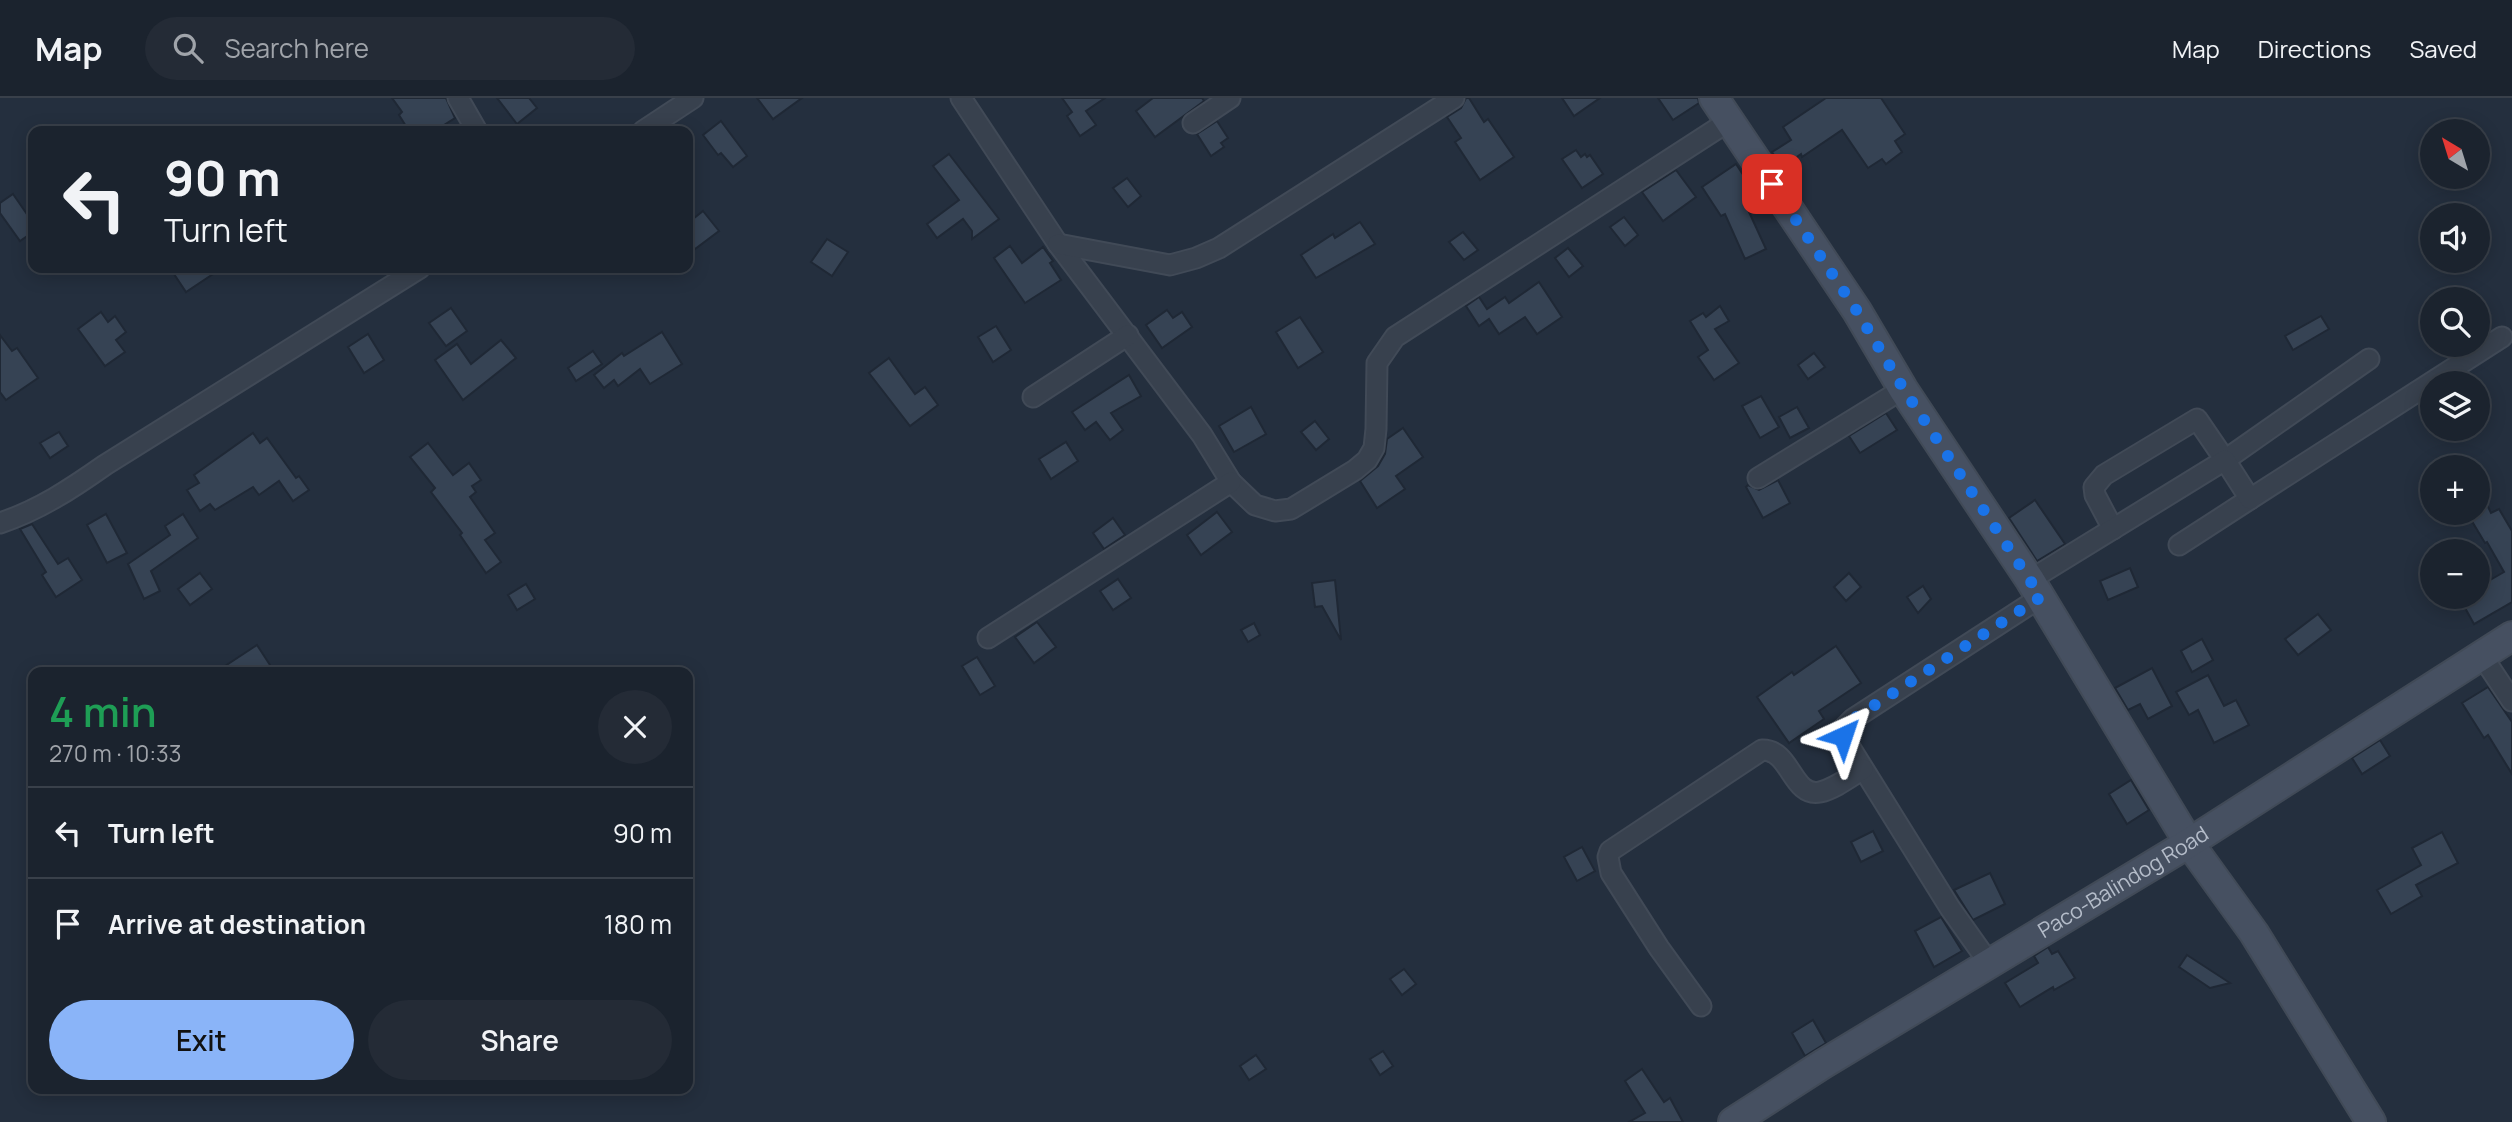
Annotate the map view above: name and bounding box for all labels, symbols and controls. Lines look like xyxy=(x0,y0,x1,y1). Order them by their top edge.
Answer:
search box xyxy=(145,17,635,80)
text: Map xyxy=(35,26,103,71)
icon: search xyxy=(169,29,207,67)
text: Search here xyxy=(225,30,369,66)
text: Map xyxy=(2172,32,2220,65)
text: Directions xyxy=(2258,32,2371,65)
text: Saved xyxy=(2409,32,2477,65)
north arrow xyxy=(2420,119,2490,189)
map controls xyxy=(2420,119,2490,609)
text: 90 m xyxy=(164,144,281,211)
icon: left xyxy=(49,154,140,245)
pin xyxy=(1742,154,1802,214)
icon: arrive xyxy=(1753,165,1791,203)
button: sound xyxy=(2420,203,2490,273)
text: Turn left xyxy=(164,208,288,252)
button: search xyxy=(2420,287,2490,357)
button: layers xyxy=(2420,371,2490,441)
button: + xyxy=(2420,455,2490,525)
button: − xyxy=(2420,539,2490,609)
text: 4 min xyxy=(49,682,157,740)
button: close xyxy=(598,690,672,764)
position arrow xyxy=(1806,699,1880,773)
text: 270 m · 10:33 xyxy=(49,737,182,769)
icon: left xyxy=(49,814,87,852)
text: Turn left xyxy=(108,815,215,851)
text: 90 m xyxy=(613,815,672,851)
street label: Paco-Balindog Road xyxy=(2032,819,2213,944)
icon: arrive xyxy=(49,905,87,943)
text: Arrive at destination xyxy=(108,906,366,942)
text: 180 m xyxy=(604,906,672,942)
button: Exit xyxy=(49,1000,354,1080)
button: Share xyxy=(368,1000,672,1080)

